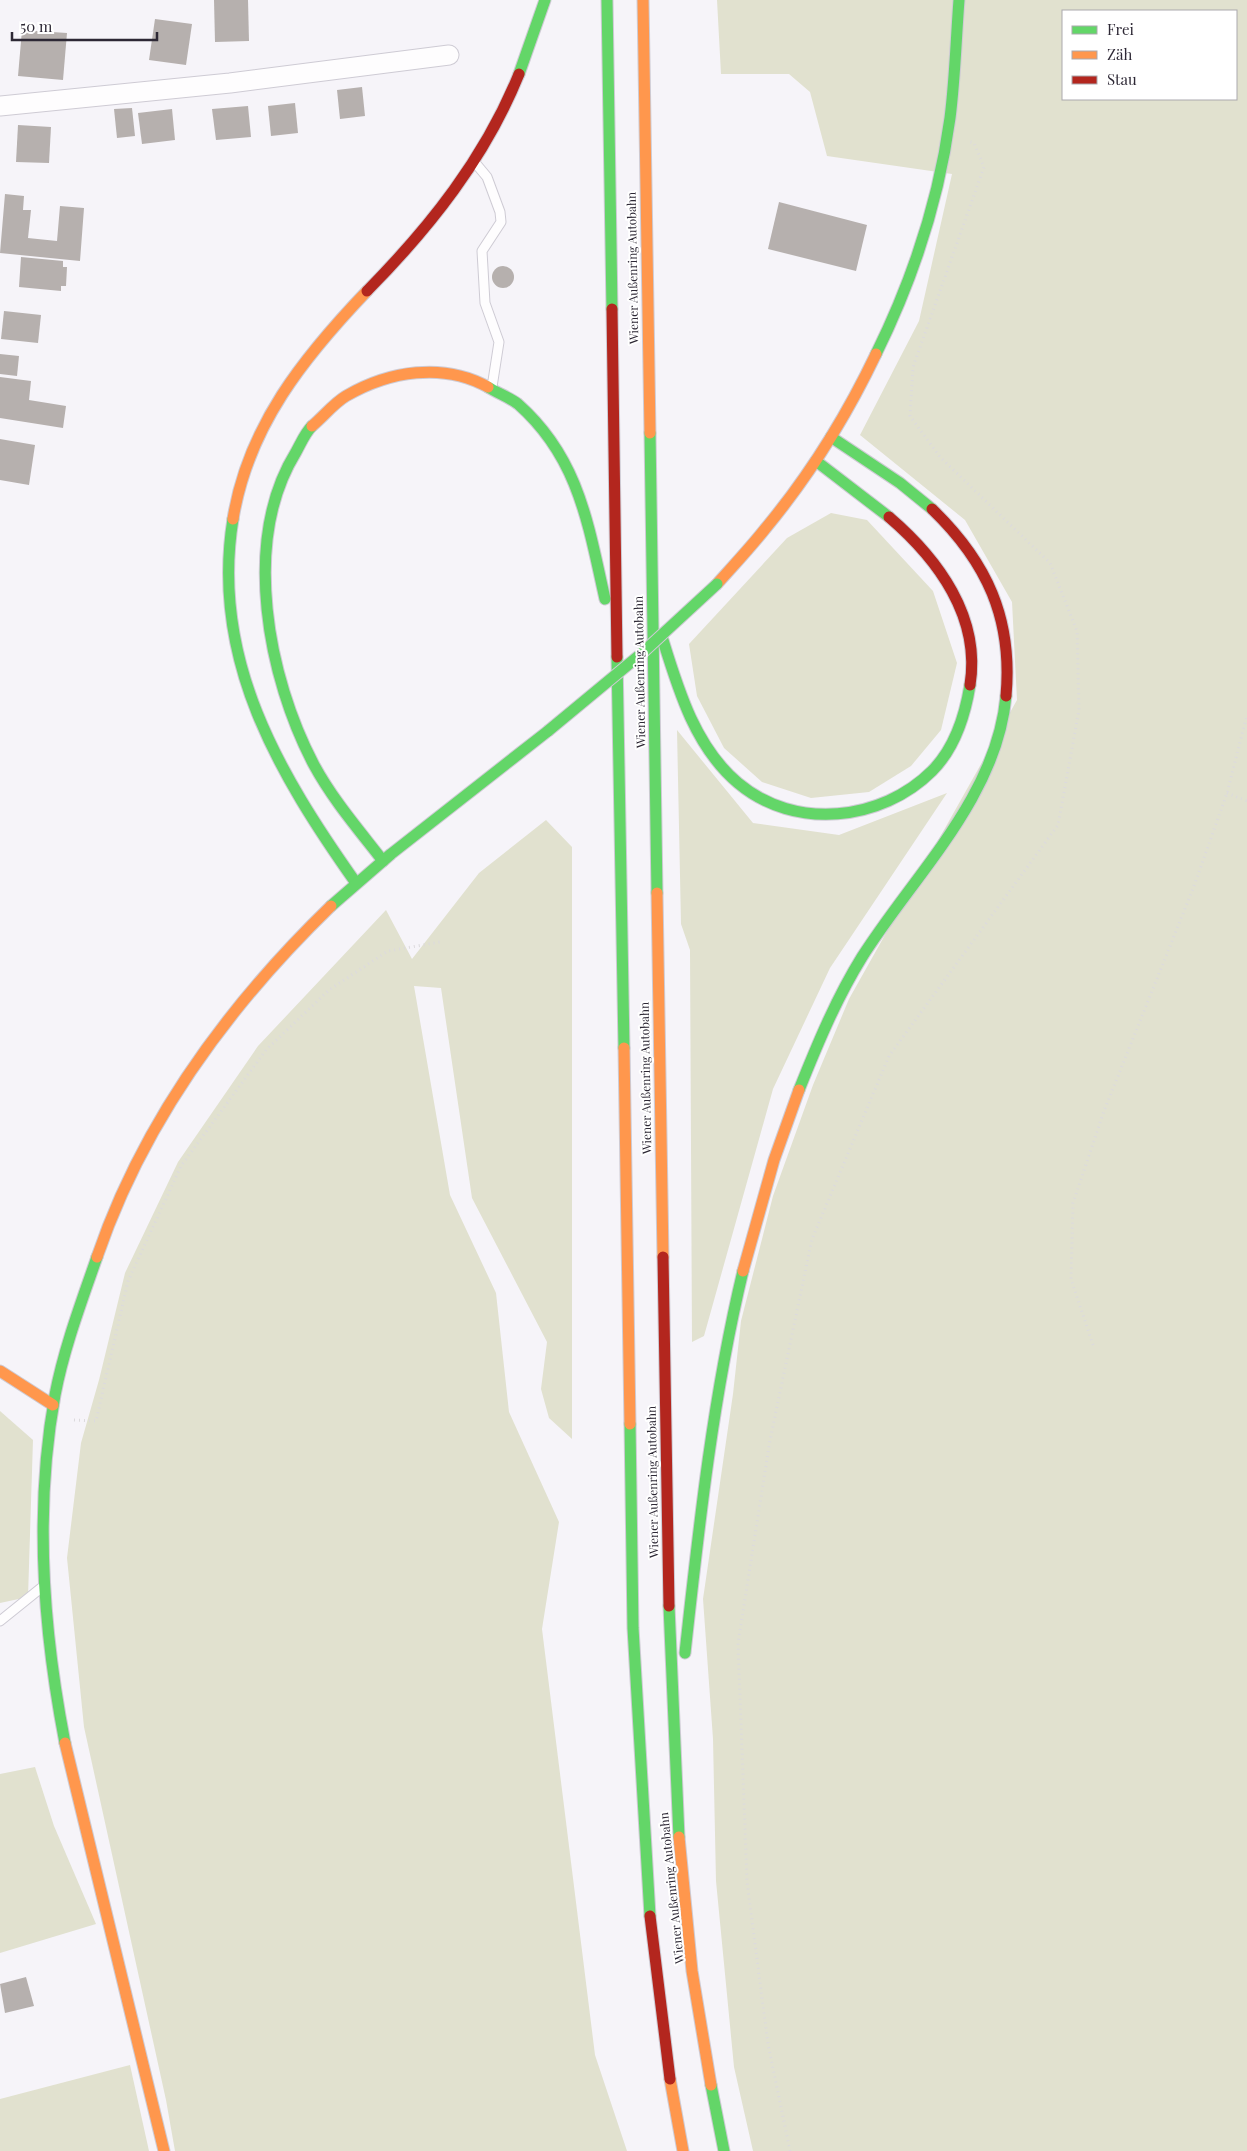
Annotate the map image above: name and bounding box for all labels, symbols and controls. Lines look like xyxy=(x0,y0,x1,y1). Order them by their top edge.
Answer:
scale bar xyxy=(12,10,158,42)
legend xyxy=(1062,10,1237,100)
text: 50 m xyxy=(20,16,53,36)
text: Frei xyxy=(1107,19,1135,39)
text: Zäh xyxy=(1107,44,1132,64)
text: Stau xyxy=(1107,69,1137,89)
street label: Wiener Außenring Autobahn xyxy=(623,192,641,345)
street label: Wiener Außenring Autobahn xyxy=(630,596,648,749)
street label: Wiener Außenring Autobahn xyxy=(636,1002,654,1155)
street label: Wiener Außenring Autobahn xyxy=(643,1406,661,1559)
street label: Wiener Außenring Autobahn xyxy=(655,1812,687,1966)

